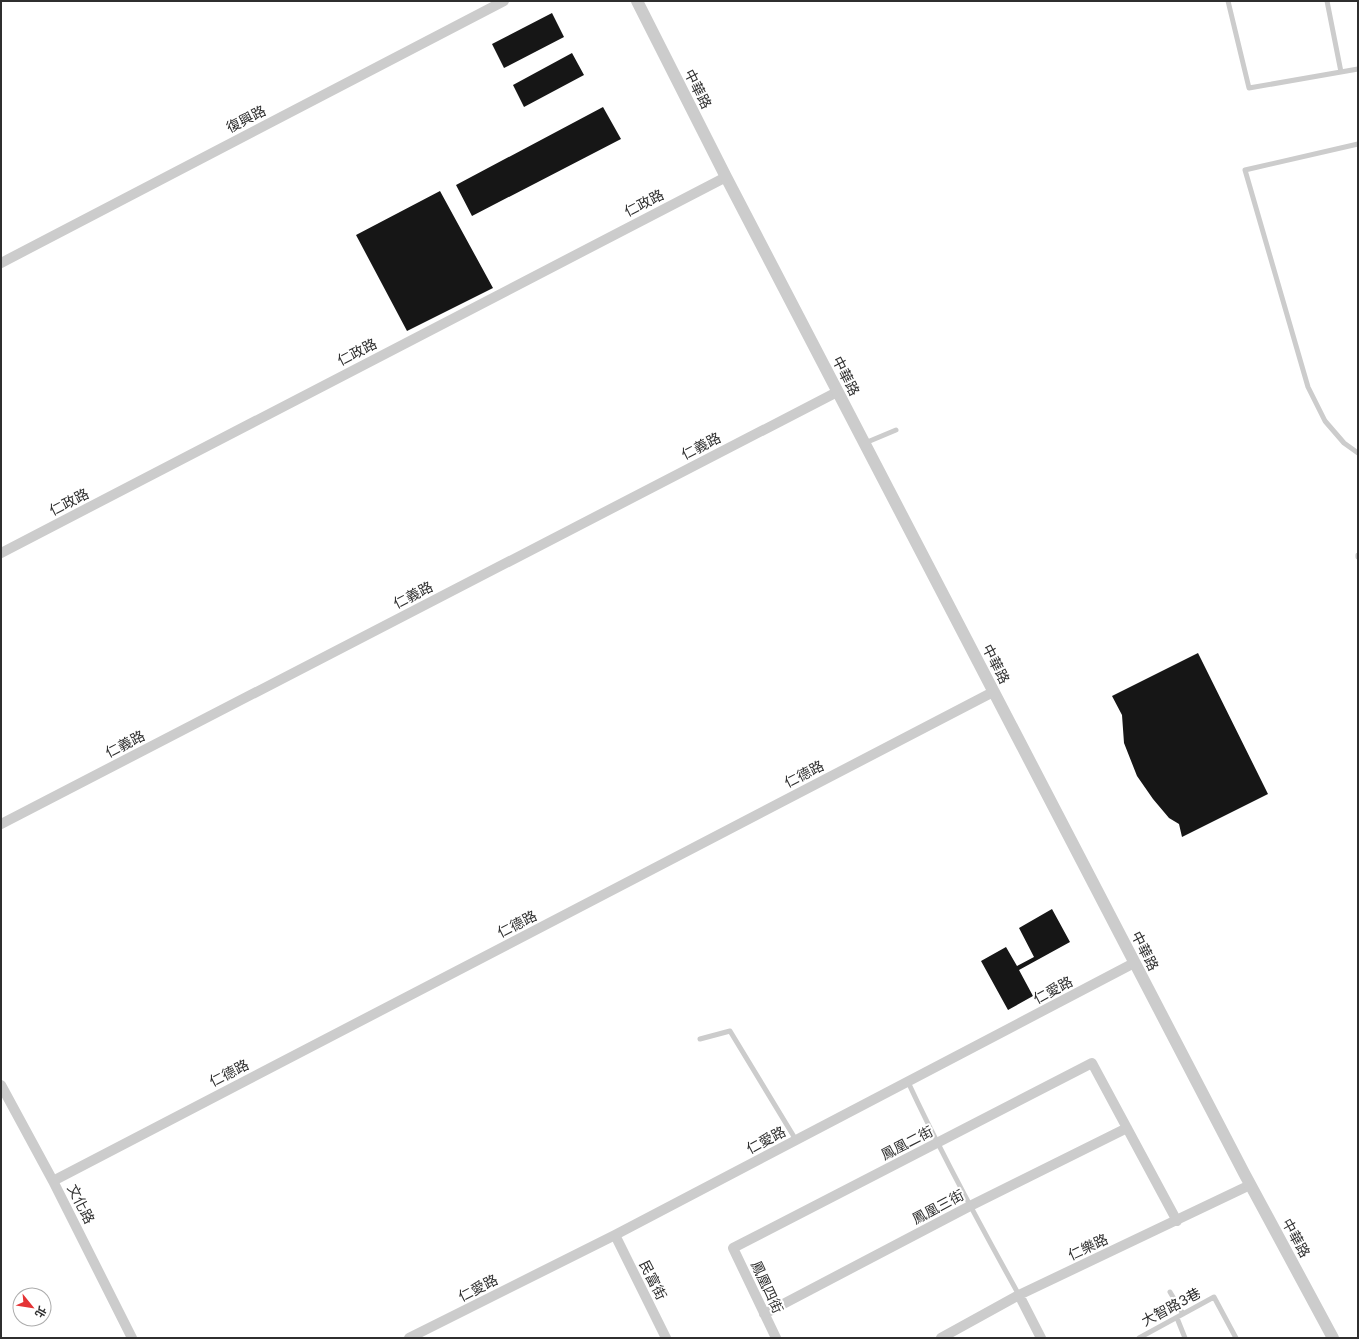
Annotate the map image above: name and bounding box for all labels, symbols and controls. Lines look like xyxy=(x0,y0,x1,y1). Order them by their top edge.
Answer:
street label: 中華路 xyxy=(681,66,716,111)
street label: 復興路 xyxy=(223,101,268,136)
street label: 仁政路 xyxy=(621,185,666,220)
street label: 仁政路 xyxy=(334,334,379,369)
street label: 中華路 xyxy=(829,353,864,398)
street label: 仁義路 xyxy=(678,428,723,463)
street label: 仁政路 xyxy=(46,484,91,519)
street label: 仁義路 xyxy=(390,577,435,612)
street label: 中華路 xyxy=(979,641,1014,686)
street label: 仁義路 xyxy=(102,726,147,761)
street label: 仁德路 xyxy=(781,756,826,791)
street label: 仁德路 xyxy=(494,906,539,941)
street label: 中華路 xyxy=(1128,928,1163,973)
street label: 仁愛路 xyxy=(1030,972,1075,1007)
street label: 仁德路 xyxy=(206,1055,251,1090)
street label: 仁愛路 xyxy=(743,1122,788,1157)
street label: 鳳凰二街 xyxy=(878,1122,936,1163)
street label: 文化路 xyxy=(64,1181,99,1226)
street label: 鳳凰三街 xyxy=(909,1186,966,1227)
street label: 中華路 xyxy=(1279,1215,1314,1260)
street label: 仁樂路 xyxy=(1065,1230,1110,1263)
street label: 民富街 xyxy=(636,1257,671,1302)
street label: 鳳凰四街 xyxy=(748,1258,787,1316)
street label: 仁愛路 xyxy=(455,1270,500,1305)
street label: 大智路3巷 xyxy=(1138,1284,1203,1329)
north arrow xyxy=(12,1287,52,1327)
text: 北 xyxy=(32,1304,49,1320)

